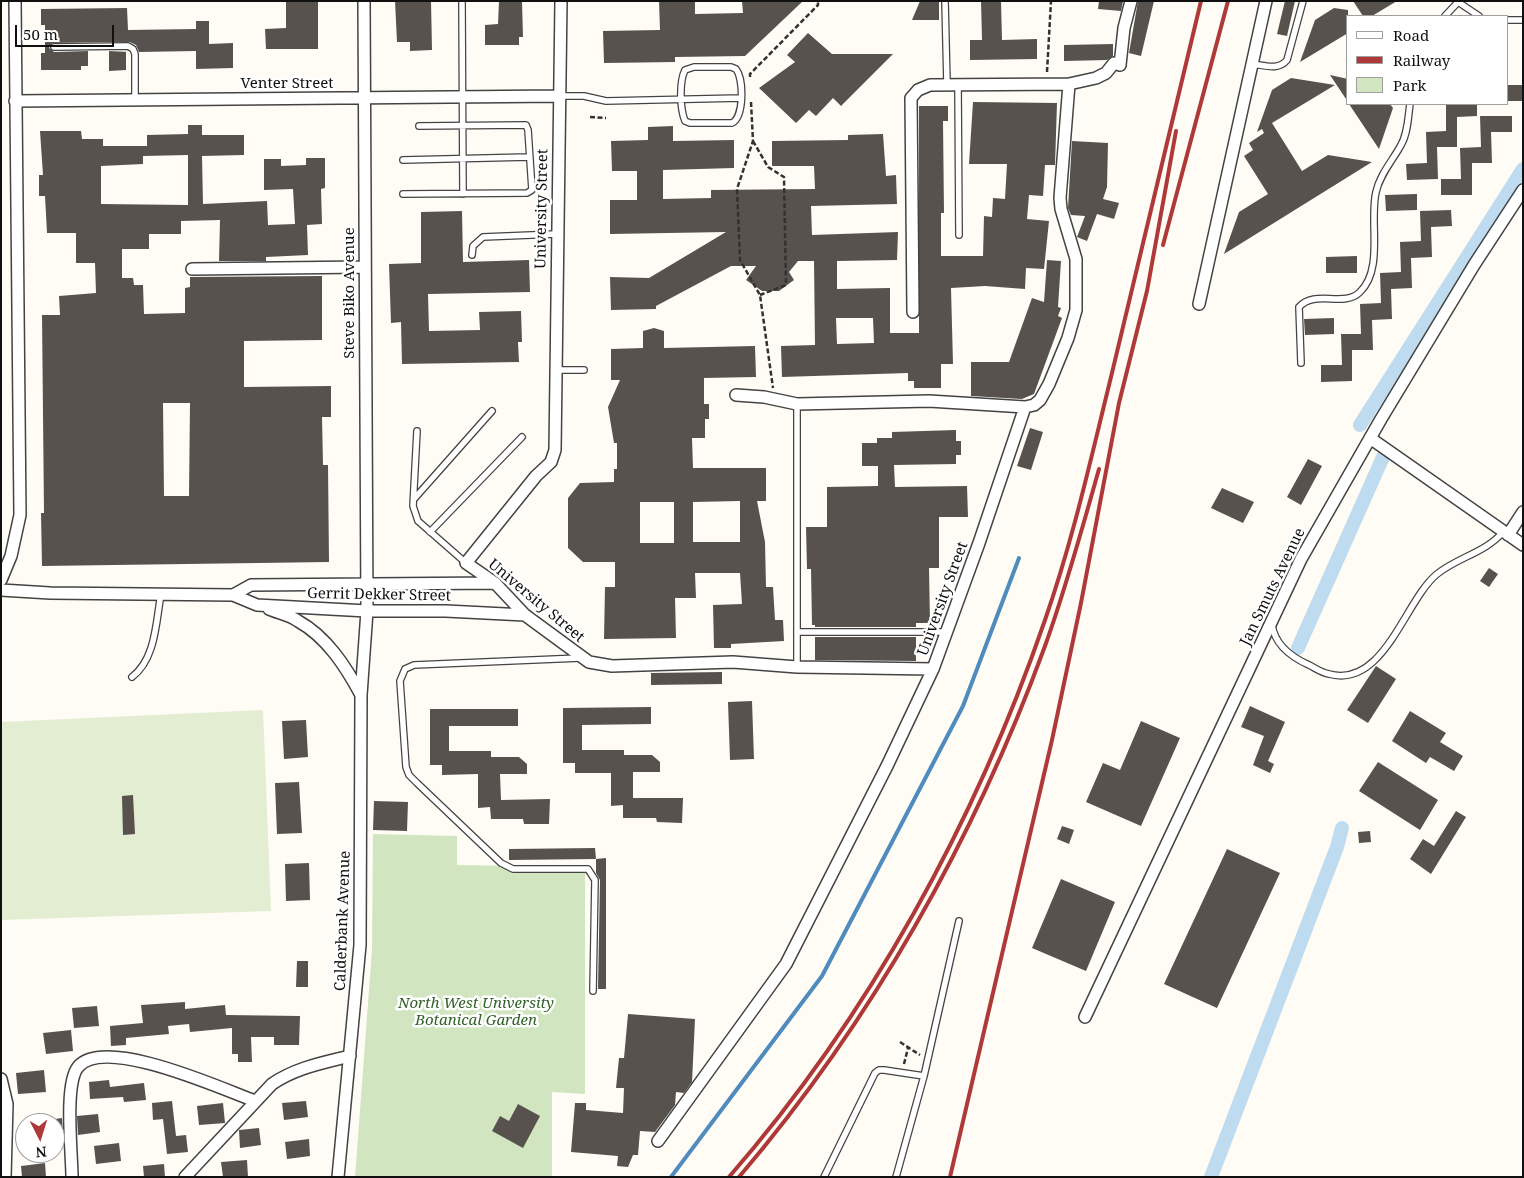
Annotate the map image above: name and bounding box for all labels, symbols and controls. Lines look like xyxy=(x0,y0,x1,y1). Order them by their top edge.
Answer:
scale bar xyxy=(18,15,116,47)
legend xyxy=(1346,15,1509,105)
text: 50 m xyxy=(23,24,58,44)
text: Road xyxy=(1393,25,1429,45)
text: Railway xyxy=(1393,50,1450,70)
street label: Venter Street xyxy=(240,75,334,93)
text: Park xyxy=(1393,75,1426,95)
street label: University Street xyxy=(532,149,552,269)
street label: Steve Biko Avenue xyxy=(341,227,359,359)
street label: Jan Smuts Avenue xyxy=(1237,525,1309,649)
street label: University Street xyxy=(914,540,972,658)
street label: University Street xyxy=(484,556,588,646)
street label: Gerrit Dekker Street xyxy=(307,585,451,605)
street label: Calderbank Avenue xyxy=(332,851,354,991)
park label: North West University Botanical Garden xyxy=(398,995,554,1030)
north arrow xyxy=(15,1113,65,1163)
text: N xyxy=(35,1142,48,1162)

